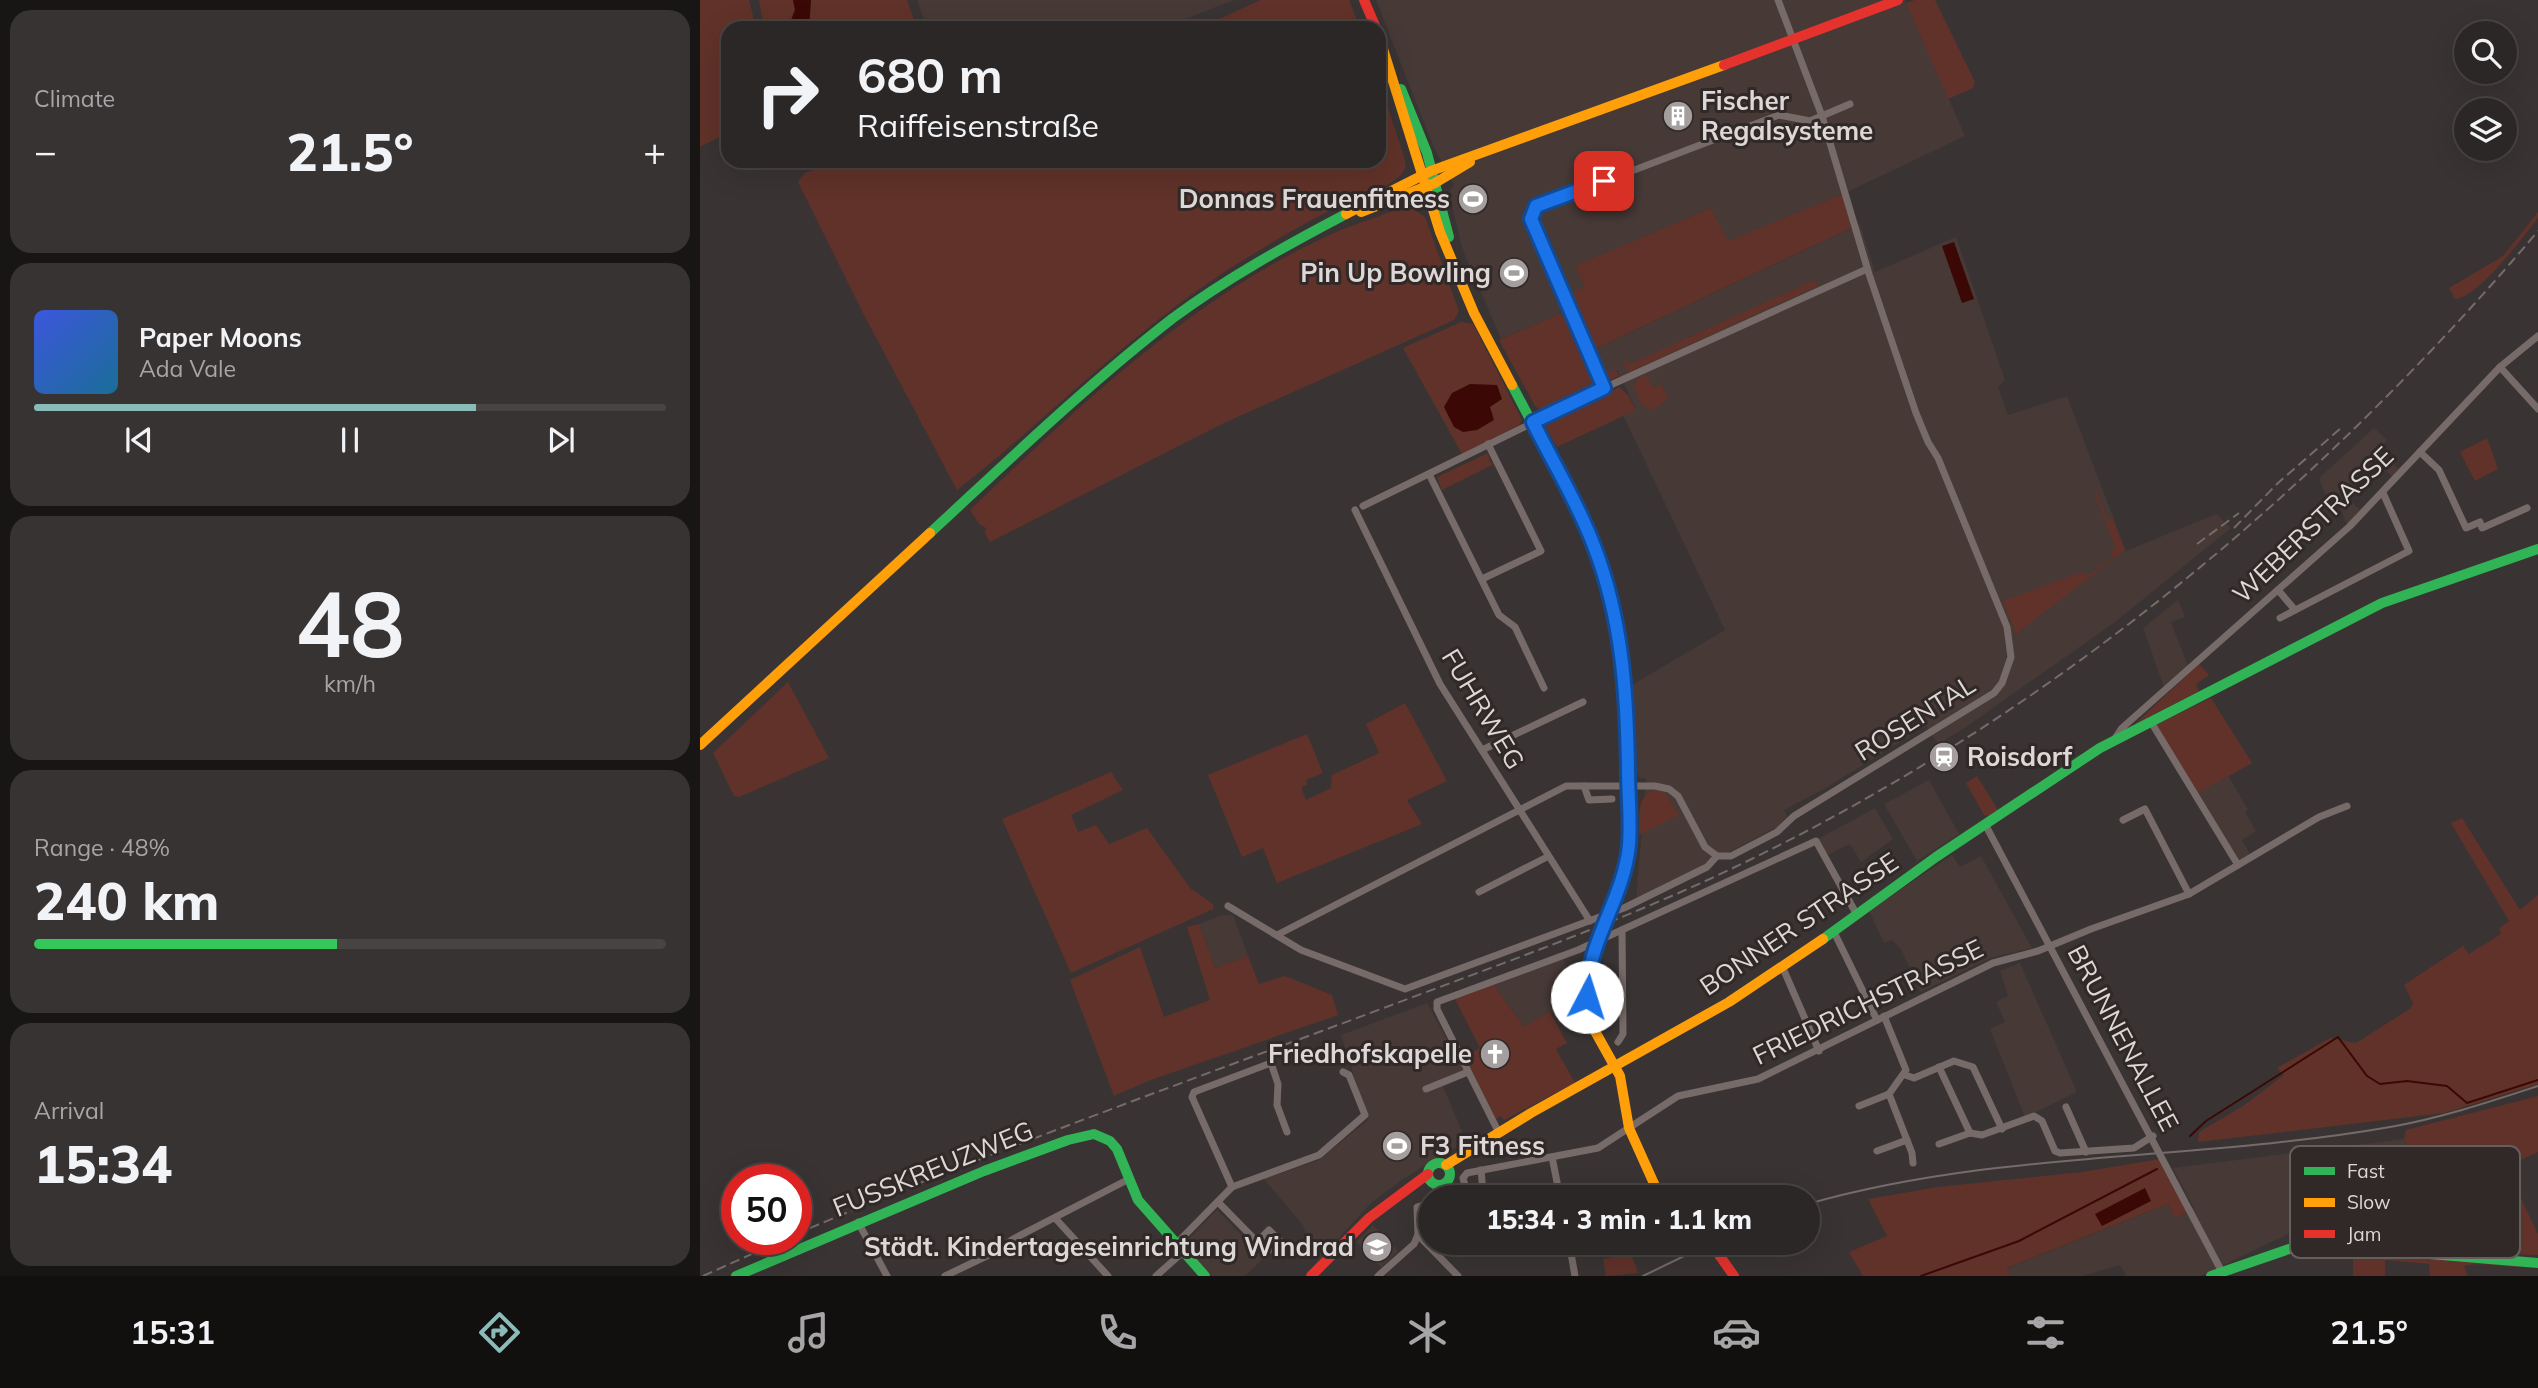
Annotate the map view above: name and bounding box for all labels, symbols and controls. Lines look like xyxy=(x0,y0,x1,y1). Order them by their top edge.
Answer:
map controls xyxy=(2454,21,2517,161)
button: search xyxy=(2454,21,2517,84)
text: 680 m xyxy=(857,44,1003,105)
icon: right xyxy=(742,49,833,140)
text: Climate xyxy=(34,84,115,113)
place label: Fischer Regalsysteme xyxy=(1701,84,1873,147)
button: layers xyxy=(2454,98,2517,161)
building icon: Fischer Regalsysteme xyxy=(1661,99,1695,133)
text: Raiffeisenstraße xyxy=(857,105,1099,145)
text: 21.5° xyxy=(286,119,414,184)
text: − xyxy=(34,127,57,175)
text: + xyxy=(643,127,666,175)
pin xyxy=(1574,151,1634,211)
icon: arrive xyxy=(1585,162,1623,200)
place label: Donnas Frauenfitness xyxy=(1179,182,1450,215)
sports icon: Donnas Frauenfitness xyxy=(1456,182,1490,216)
place label: Pin Up Bowling xyxy=(1300,256,1491,289)
sports icon: Pin Up Bowling xyxy=(1497,256,1531,290)
text: Paper Moons xyxy=(139,321,302,354)
text: Ada Vale xyxy=(139,354,236,383)
icon: previous xyxy=(120,421,158,459)
icon: pause xyxy=(331,421,369,459)
icon: next xyxy=(542,421,580,459)
street label: WEBERSTRASSE xyxy=(2225,439,2400,610)
text: 48 xyxy=(295,566,405,680)
street label: FUHRWEG xyxy=(1435,643,1532,775)
street label: ROSENTAL xyxy=(1848,668,1981,768)
text: km/h xyxy=(324,669,376,698)
station icon: Roisdorf xyxy=(1927,740,1961,774)
place label: Roisdorf xyxy=(1967,740,2073,773)
text: Range · 48% xyxy=(34,833,170,862)
street label: BONNER STRASSE xyxy=(1693,845,1904,1002)
text: 240 km xyxy=(34,868,219,933)
street label: FRIEDRICHSTRASSE xyxy=(1747,931,1988,1072)
street label: BRUNNENALLEE xyxy=(2060,939,2186,1137)
position arrow xyxy=(1550,960,1624,1034)
place label: Friedhofskapelle xyxy=(1268,1037,1472,1070)
church icon: Friedhofskapelle xyxy=(1478,1037,1512,1071)
text: Arrival xyxy=(34,1096,104,1125)
street label: FUSSKREUZWEG xyxy=(828,1113,1038,1224)
sports icon: F3 Fitness xyxy=(1380,1129,1414,1163)
place label: F3 Fitness xyxy=(1420,1129,1545,1162)
text: 15:34 xyxy=(34,1131,172,1196)
legend xyxy=(2290,1146,2520,1258)
text: Fast xyxy=(2347,1159,2385,1183)
speed limit sign: 50 xyxy=(721,1164,812,1255)
text: Slow xyxy=(2347,1190,2391,1214)
text: 15:34 · 3 min · 1.1 km xyxy=(1486,1203,1752,1236)
text: Jam xyxy=(2347,1222,2381,1246)
place label: Städt. Kindertageseinrichtung Windrad xyxy=(864,1230,1354,1263)
school or university icon: Städt. Kindertageseinrichtung Windrad xyxy=(1360,1230,1394,1264)
icon: directions xyxy=(475,1308,524,1357)
icon: music xyxy=(784,1308,833,1357)
icon: phone xyxy=(1093,1308,1142,1357)
icon: climate xyxy=(1403,1308,1452,1357)
icon: car xyxy=(1712,1308,1761,1357)
icon: filters xyxy=(2021,1308,2070,1357)
text: 15:31 xyxy=(130,1312,215,1352)
text: 21.5° xyxy=(2330,1312,2408,1352)

